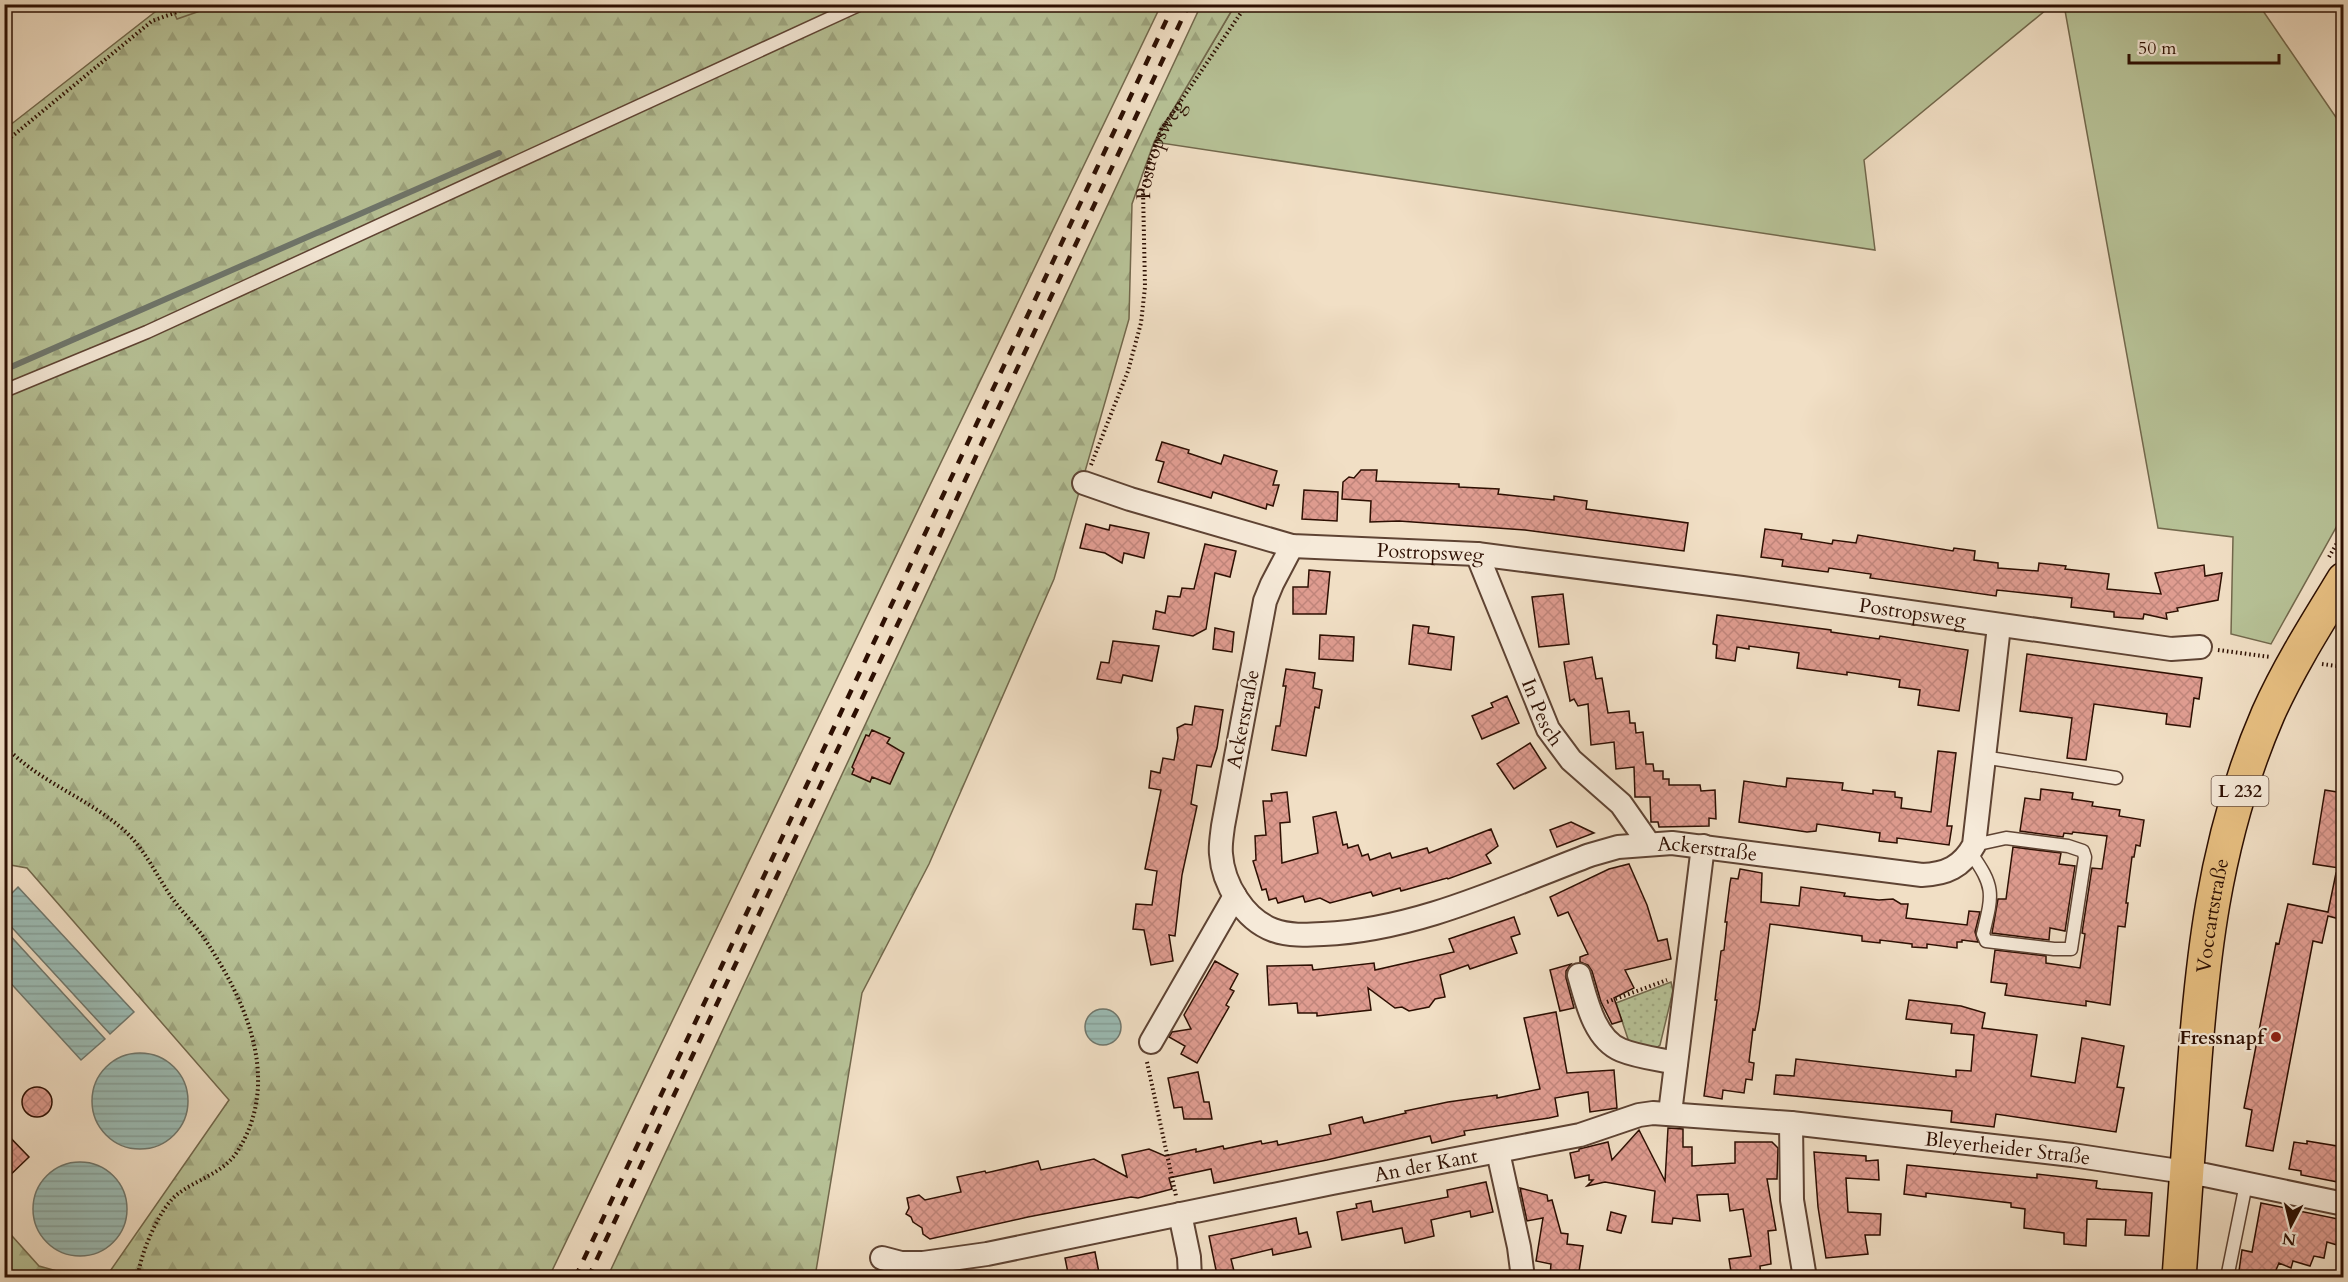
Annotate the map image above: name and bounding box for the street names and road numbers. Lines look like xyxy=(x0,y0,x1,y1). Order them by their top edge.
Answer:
street label: Postropsweg xyxy=(1129,93,1192,200)
street label: Postropsweg xyxy=(1376,536,1487,568)
street label: Postropsweg xyxy=(1857,591,1968,633)
street label: Ackerstraße xyxy=(1220,667,1266,771)
street label: In Pesch xyxy=(1515,674,1569,751)
road number: L 232 xyxy=(2212,776,2268,806)
street label: Ackerstraße xyxy=(1656,830,1759,867)
street label: Voccartstraße xyxy=(2189,856,2235,975)
street label: Bleyerheider Straße xyxy=(1924,1125,2092,1171)
street label: An der Kant xyxy=(1372,1142,1480,1188)

